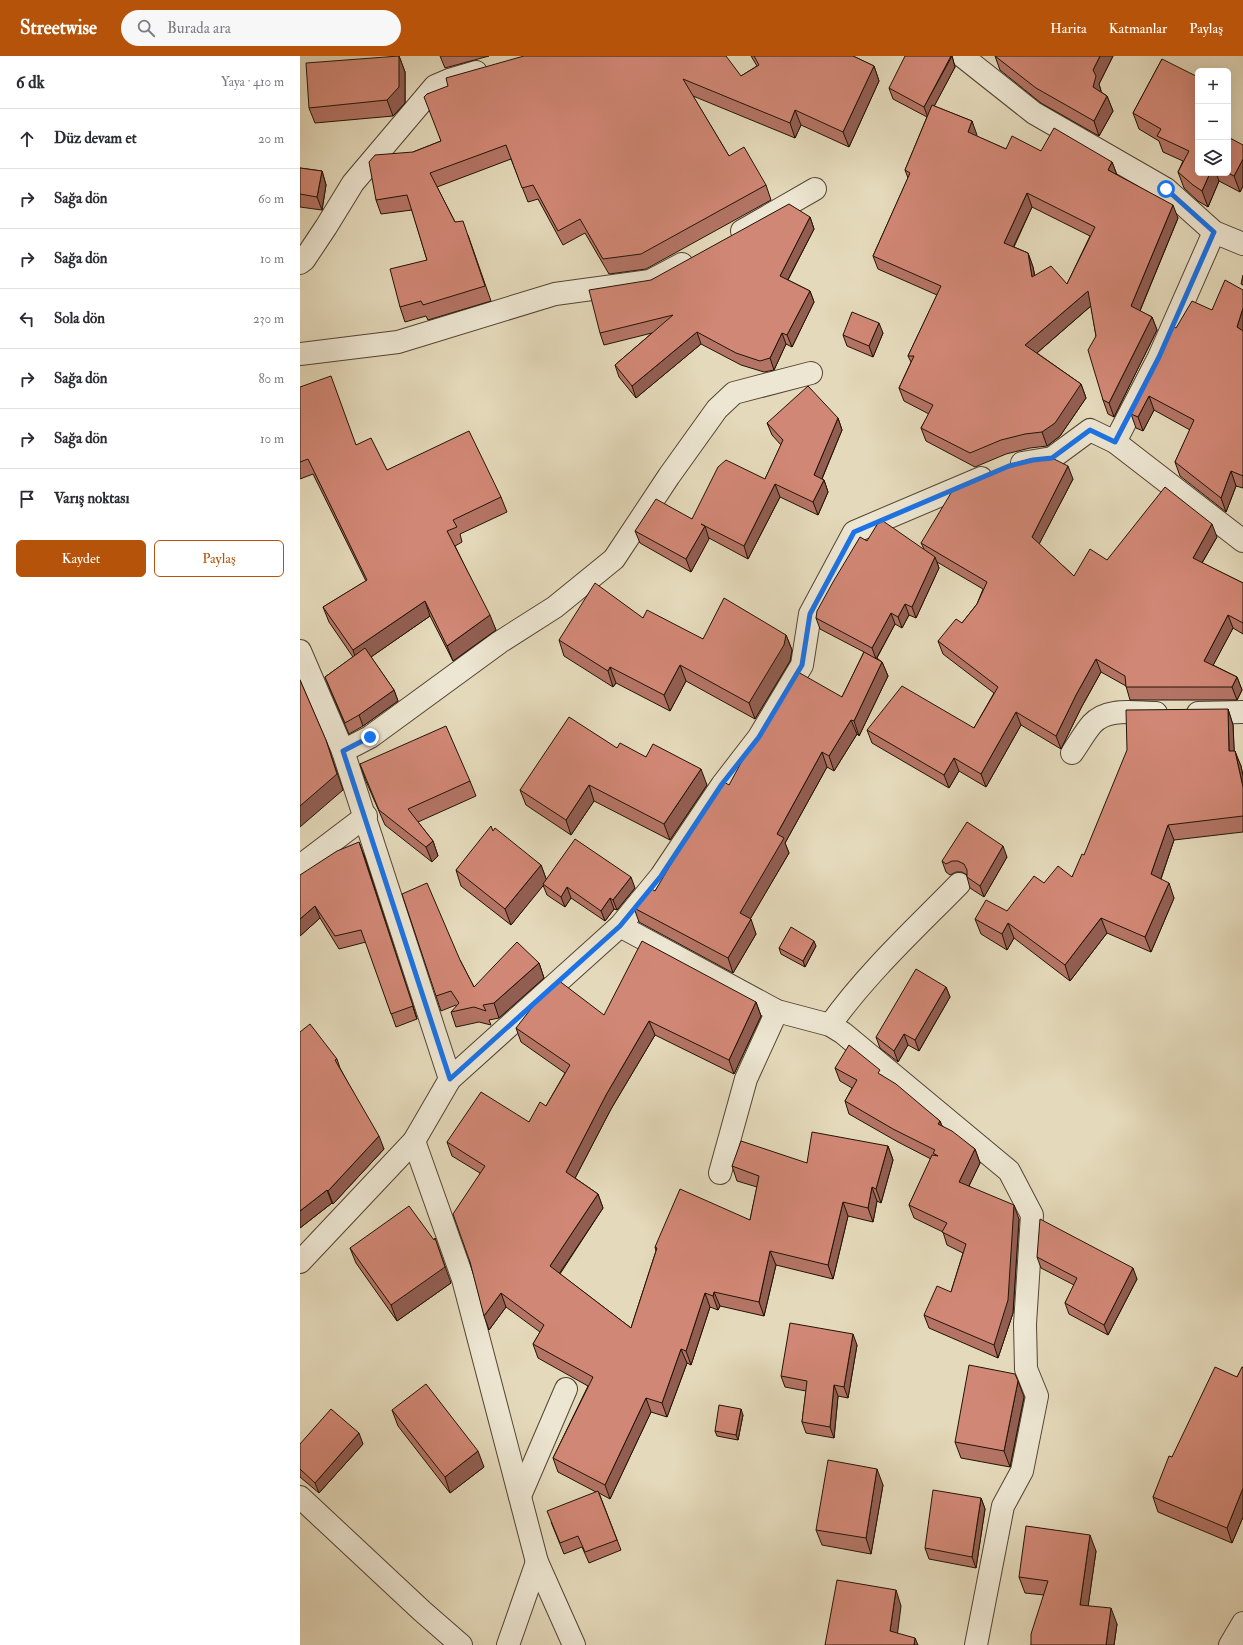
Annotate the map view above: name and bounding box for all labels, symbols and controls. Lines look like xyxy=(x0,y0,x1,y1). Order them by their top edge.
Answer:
search box xyxy=(121,10,401,46)
text: Streetwise xyxy=(20,16,97,40)
icon: search xyxy=(135,17,157,39)
text: Burada ara xyxy=(167,19,231,38)
text: Harita xyxy=(1050,20,1087,37)
text: Katmanlar xyxy=(1109,20,1167,37)
text: Paylaş xyxy=(1189,20,1223,37)
map controls xyxy=(1195,68,1231,176)
button: + xyxy=(1195,68,1231,104)
text: 6 dk xyxy=(16,72,45,93)
text: Yaya · 410 m xyxy=(221,74,284,90)
button: − xyxy=(1195,104,1231,140)
icon: ahead xyxy=(16,128,38,150)
text: Düz devam et xyxy=(54,129,137,148)
text: 20 m xyxy=(258,131,284,147)
button: layers xyxy=(1195,140,1231,176)
route start xyxy=(1157,180,1175,198)
icon: right xyxy=(16,188,38,210)
text: Sağa dön xyxy=(54,189,108,208)
text: 60 m xyxy=(258,191,284,207)
icon: right xyxy=(16,248,38,270)
text: Sağa dön xyxy=(54,249,108,268)
text: 10 m xyxy=(260,251,284,267)
icon: left xyxy=(16,308,38,330)
text: Sola dön xyxy=(54,309,105,328)
text: 230 m xyxy=(253,311,284,327)
icon: right xyxy=(16,368,38,390)
text: Sağa dön xyxy=(54,369,108,388)
text: 80 m xyxy=(258,371,284,387)
icon: right xyxy=(16,428,38,450)
text: Sağa dön xyxy=(54,429,108,448)
text: 10 m xyxy=(260,431,284,447)
icon: arrive xyxy=(16,488,38,510)
text: Varış noktası xyxy=(54,489,129,508)
button: Kaydet xyxy=(16,540,146,577)
button: Paylaş xyxy=(154,540,284,577)
route end xyxy=(361,728,379,746)

